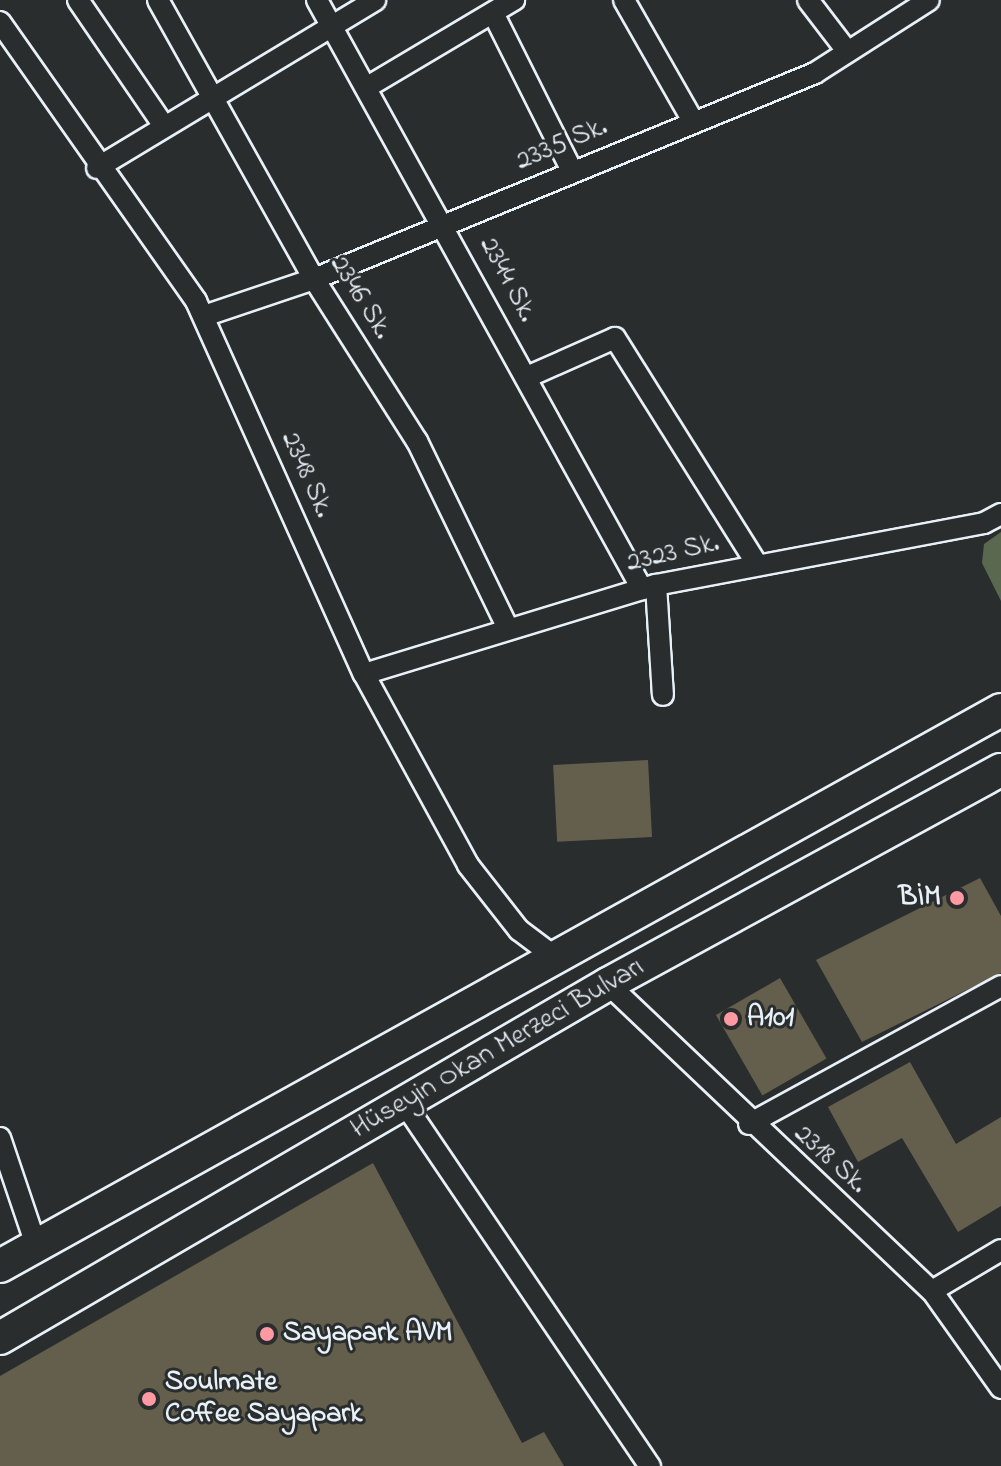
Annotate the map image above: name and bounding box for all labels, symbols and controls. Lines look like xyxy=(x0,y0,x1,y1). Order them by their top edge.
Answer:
street label: 2335 Sk. xyxy=(511,111,613,179)
street label: 2344 Sk. xyxy=(471,232,543,328)
street label: 2346 Sk. xyxy=(321,250,399,346)
street label: 2348 Sk. xyxy=(272,427,340,523)
street label: 2323 Sk. xyxy=(623,527,723,581)
place label: BİM xyxy=(899,881,941,915)
marker: BİM xyxy=(948,889,966,907)
street label: Hüseyin Okan Merzeci Bulvarı xyxy=(345,951,651,1147)
place label: A101 xyxy=(747,1002,794,1036)
marker: A101 xyxy=(722,1010,740,1028)
street label: 2318 Sk. xyxy=(786,1118,874,1202)
place label: Sayapark AVM xyxy=(283,1317,452,1351)
marker: Sayapark AVM xyxy=(258,1325,276,1343)
place label: Soulmate Coffee Sayapark xyxy=(165,1366,362,1432)
marker: Soulmate Coffee Sayapark xyxy=(140,1390,158,1408)

